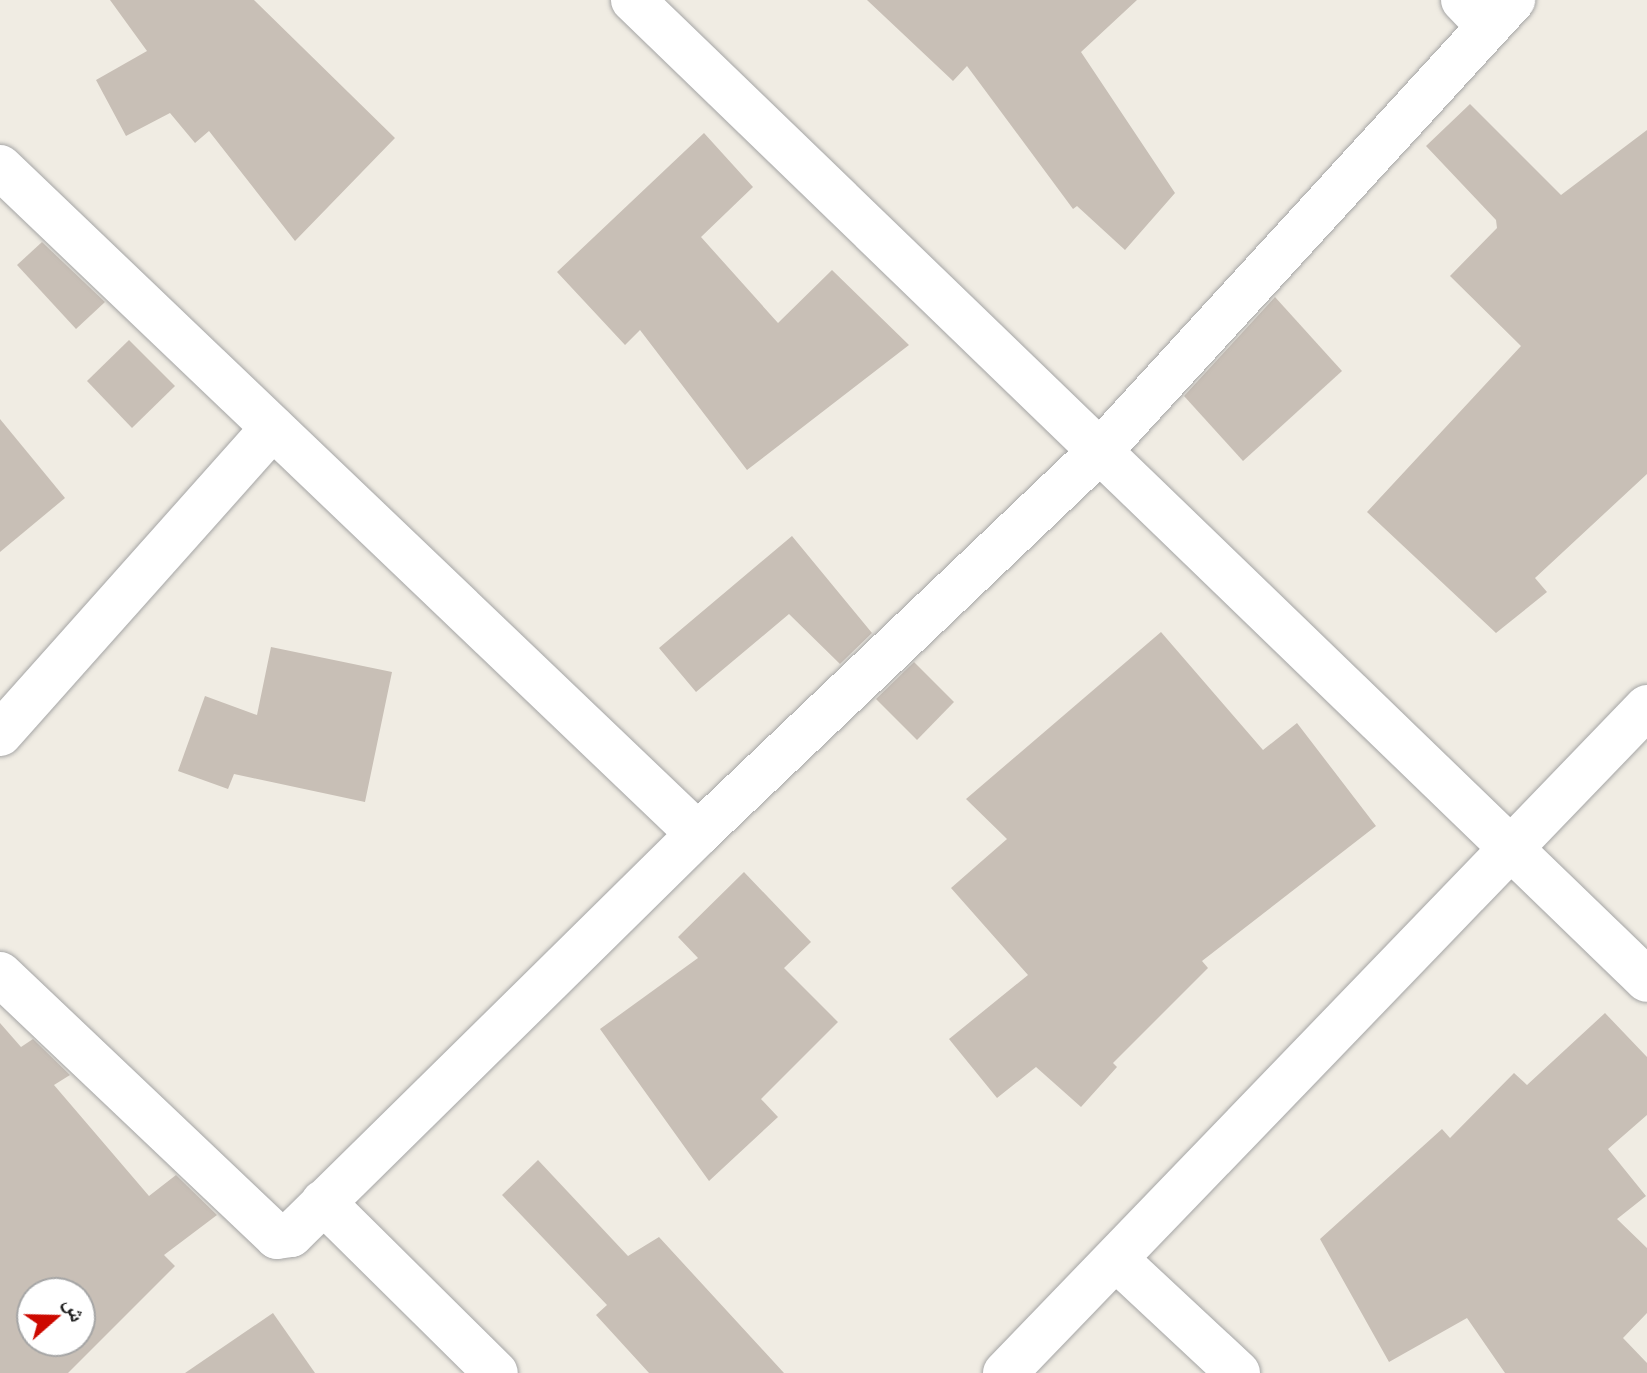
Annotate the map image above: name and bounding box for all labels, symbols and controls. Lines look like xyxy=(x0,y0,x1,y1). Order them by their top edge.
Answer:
north arrow xyxy=(16,1277,96,1357)
text: ش xyxy=(60,1294,93,1325)

